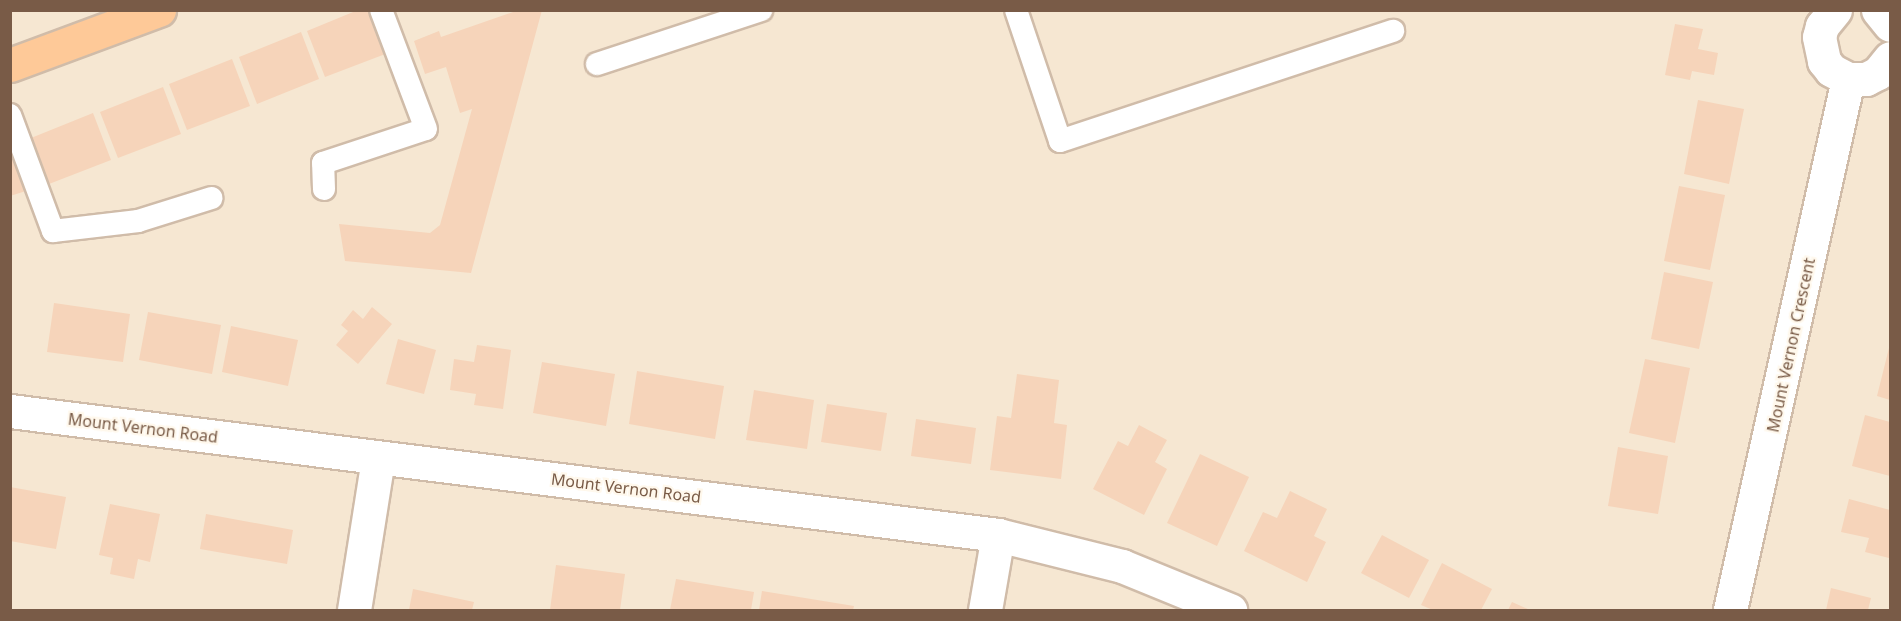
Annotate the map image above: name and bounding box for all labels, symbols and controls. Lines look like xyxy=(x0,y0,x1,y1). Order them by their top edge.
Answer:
street label: Mount Vernon Crescent xyxy=(1763,256,1819,434)
street label: Mount Vernon Road xyxy=(67,409,219,447)
street label: Mount Vernon Road xyxy=(550,469,702,507)

